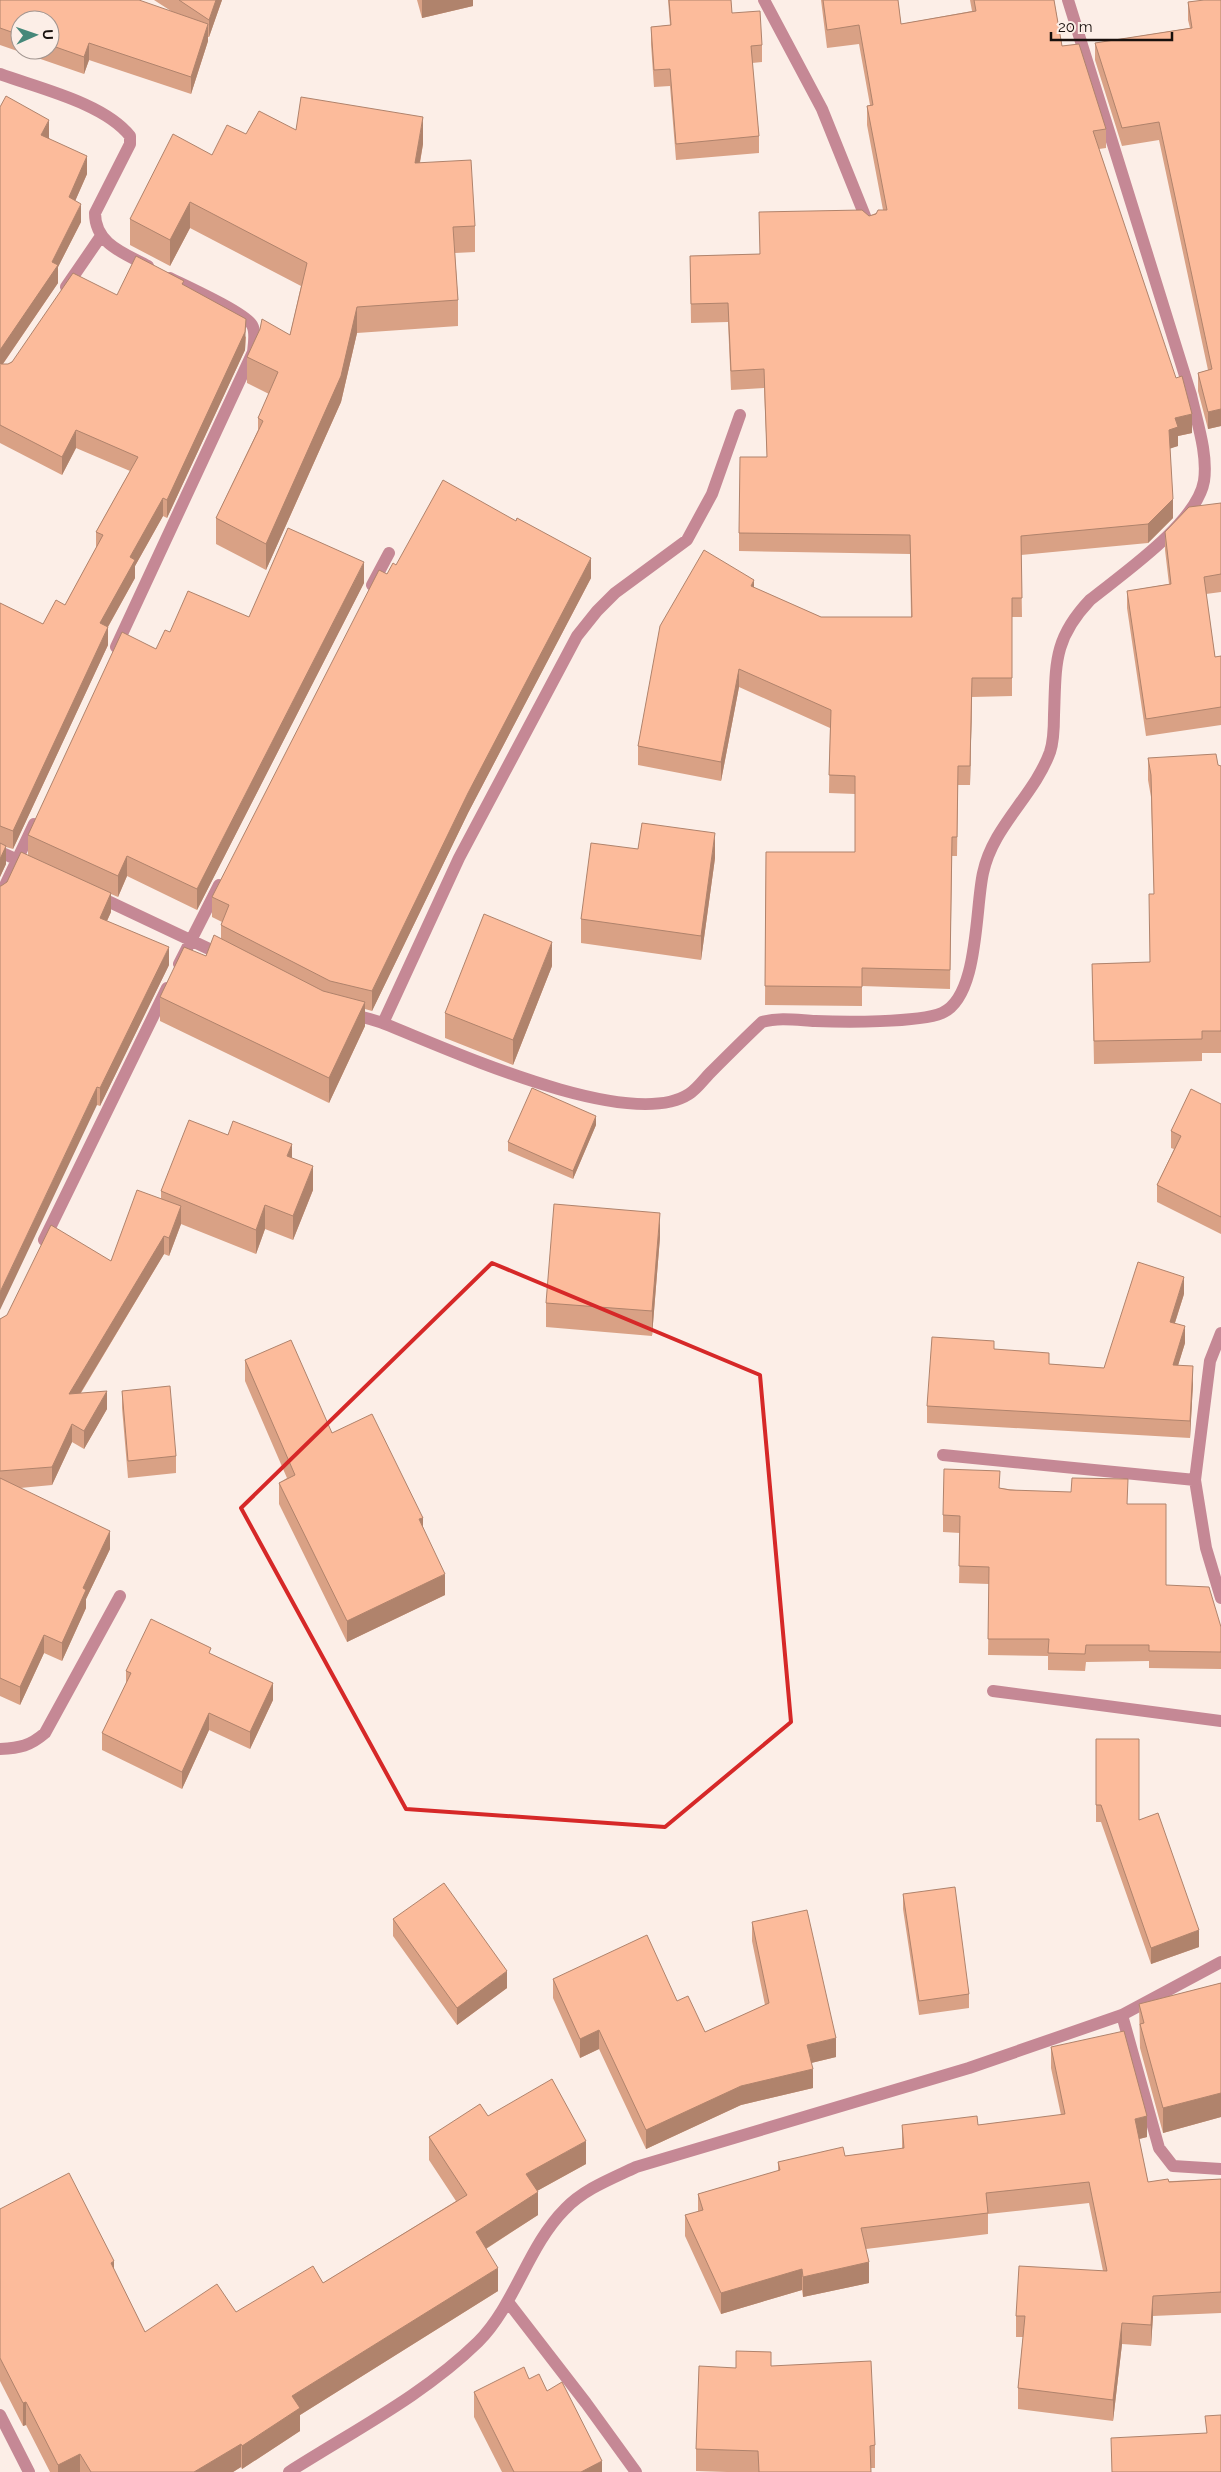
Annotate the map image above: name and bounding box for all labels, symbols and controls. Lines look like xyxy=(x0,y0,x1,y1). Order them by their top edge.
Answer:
north arrow xyxy=(10,10,60,60)
scale bar xyxy=(1051,10,1172,42)
text: 20 m xyxy=(1058,18,1093,36)
text: U xyxy=(40,29,56,40)

